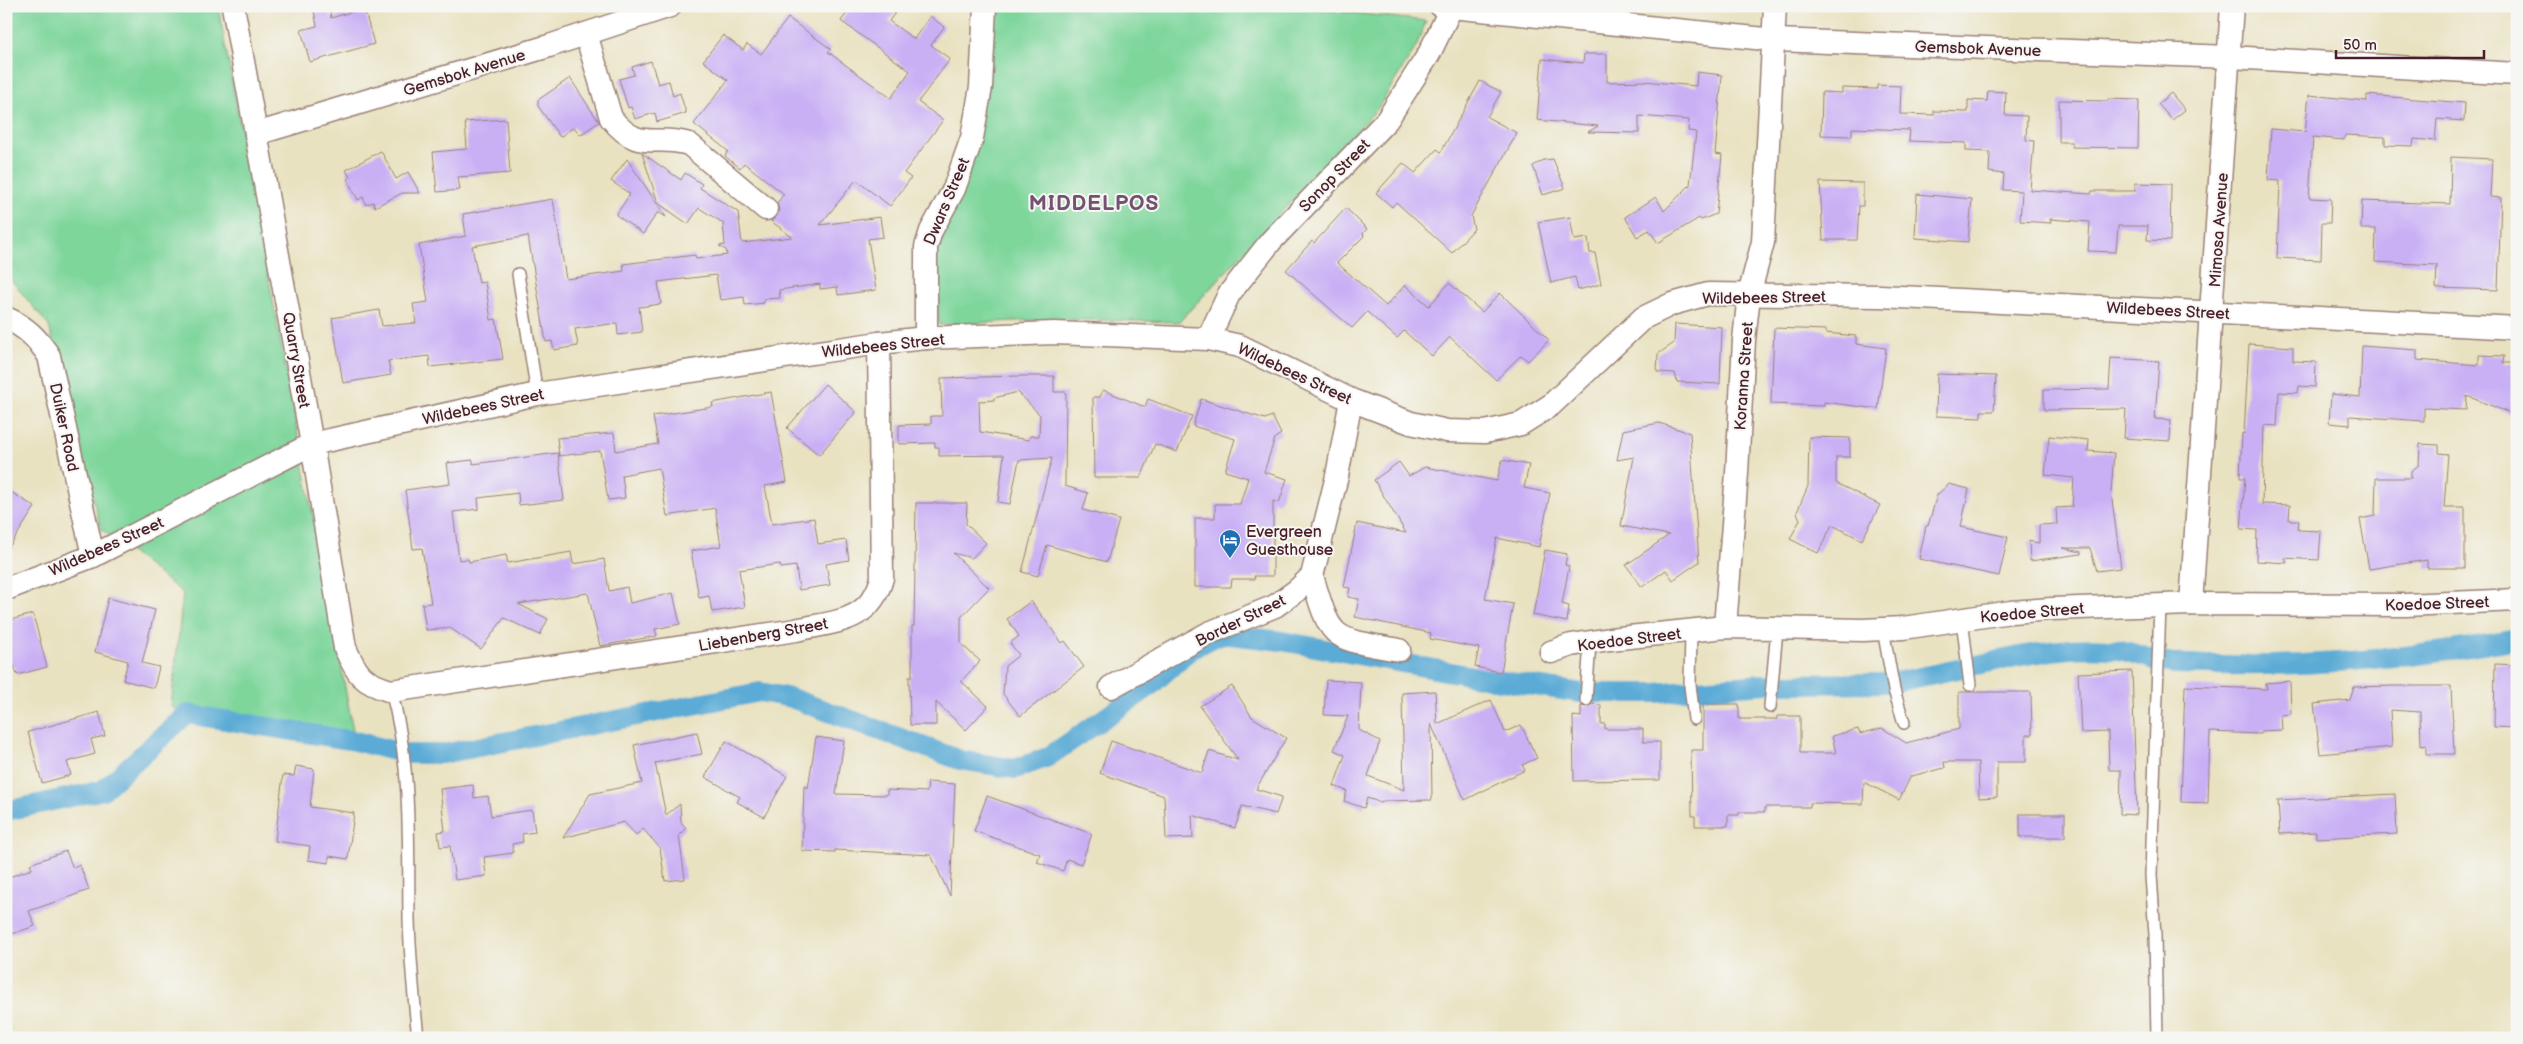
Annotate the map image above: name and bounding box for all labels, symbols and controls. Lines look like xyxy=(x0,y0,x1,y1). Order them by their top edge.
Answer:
scale bar xyxy=(2336,28,2483,60)
text: 50 m xyxy=(2343,36,2377,55)
street label: Gemsbok Avenue xyxy=(1914,38,2042,61)
street label: Gemsbok Avenue xyxy=(401,46,528,101)
street label: Sonop Street xyxy=(1296,136,1375,216)
street label: Dwars Street xyxy=(920,155,974,248)
street label: Mimosa Avenue xyxy=(2206,172,2233,288)
district label: MIDDELPOS xyxy=(1029,191,1159,216)
street label: Wildebees Street xyxy=(1702,288,1826,309)
street label: Wildebees Street xyxy=(2106,299,2230,324)
street label: Quarry Street xyxy=(278,311,313,410)
street label: Koranna Street xyxy=(1731,321,1758,431)
street label: Wildebees Street xyxy=(821,331,946,362)
street label: Wildebees Street xyxy=(1234,340,1354,409)
street label: Duiker Road xyxy=(45,381,82,473)
street label: Wildebees Street xyxy=(421,385,546,430)
street label: Wildebees Street xyxy=(46,514,167,581)
place label: Evergreen Guesthouse xyxy=(1246,523,1334,560)
hotel icon: Evergreen Guesthouse xyxy=(1218,528,1242,559)
street label: Border Street xyxy=(1193,591,1289,651)
street label: Koedoe Street xyxy=(2385,593,2490,616)
street label: Koedoe Street xyxy=(1979,599,2085,628)
street label: Liebenberg Street xyxy=(697,615,830,656)
street label: Koedoe Street xyxy=(1576,625,1682,656)

